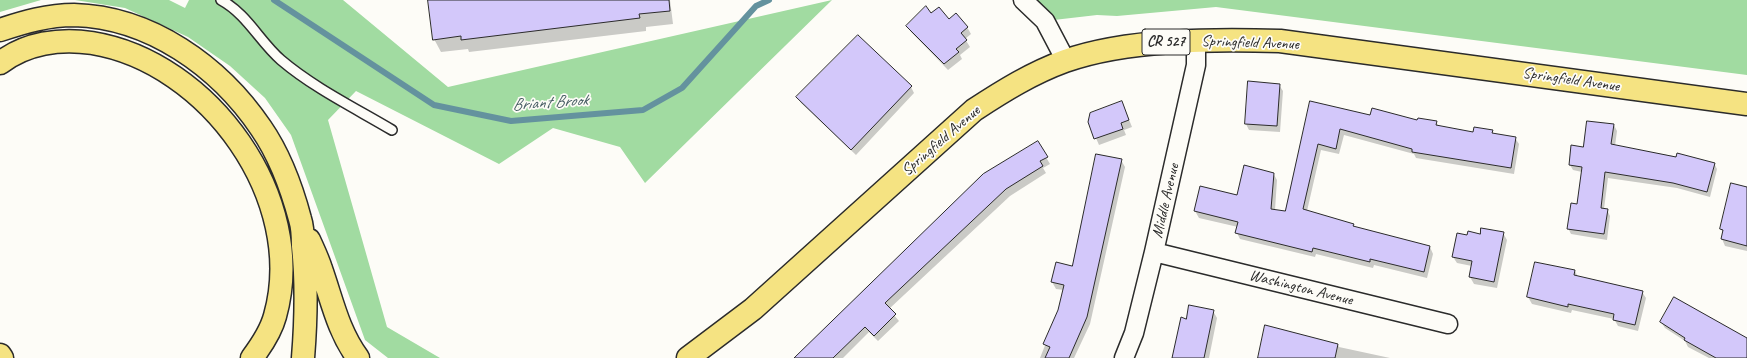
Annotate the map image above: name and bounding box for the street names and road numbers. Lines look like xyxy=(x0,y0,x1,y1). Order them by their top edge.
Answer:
road number: CR 527 xyxy=(1142,29,1190,55)
street label: Springfield Avenue xyxy=(1201,32,1299,54)
street label: Springfield Avenue xyxy=(1521,64,1621,96)
street label: Springfield Avenue xyxy=(898,102,984,180)
street label: Middle Avenue xyxy=(1148,162,1184,240)
street label: Washington Avenue xyxy=(1247,266,1355,310)

